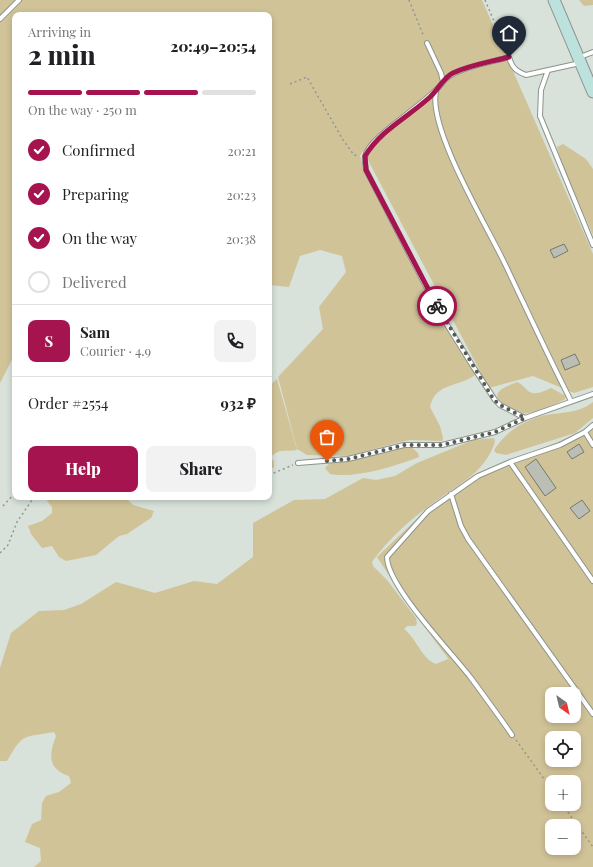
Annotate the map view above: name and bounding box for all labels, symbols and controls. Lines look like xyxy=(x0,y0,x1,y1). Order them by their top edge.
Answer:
pin xyxy=(492,16,526,57)
icon: home xyxy=(498,22,520,44)
text: Arriving in xyxy=(28,23,91,40)
text: 20:49–20:54 xyxy=(170,36,256,56)
text: 2 min xyxy=(28,37,96,72)
text: On the way · 250 m xyxy=(28,101,137,118)
icon: check xyxy=(28,139,50,161)
text: Confirmed xyxy=(62,140,135,160)
text: 20:21 xyxy=(227,142,256,159)
icon: check xyxy=(28,183,50,205)
text: Preparing xyxy=(62,184,129,204)
text: 20:23 xyxy=(226,186,256,203)
icon: check xyxy=(28,227,50,249)
text: On the way xyxy=(62,228,137,248)
text: 20:38 xyxy=(226,230,256,247)
text: Delivered xyxy=(62,272,127,292)
courier xyxy=(417,286,457,326)
icon: bike xyxy=(426,295,448,317)
button: phone xyxy=(214,320,256,362)
text: Sam xyxy=(80,322,110,342)
text: S xyxy=(45,331,53,351)
text: Courier · 4.9 xyxy=(80,342,151,359)
text: Order #2554 xyxy=(28,393,109,413)
text: 932 ₽ xyxy=(220,393,256,413)
pin xyxy=(310,420,344,461)
icon: bag xyxy=(316,426,338,448)
button: Help xyxy=(28,446,138,492)
button: Share xyxy=(146,446,256,492)
north arrow xyxy=(545,687,581,723)
map controls xyxy=(545,687,581,855)
button: locate xyxy=(545,731,581,767)
button: + xyxy=(545,775,581,811)
button: − xyxy=(545,819,581,855)

